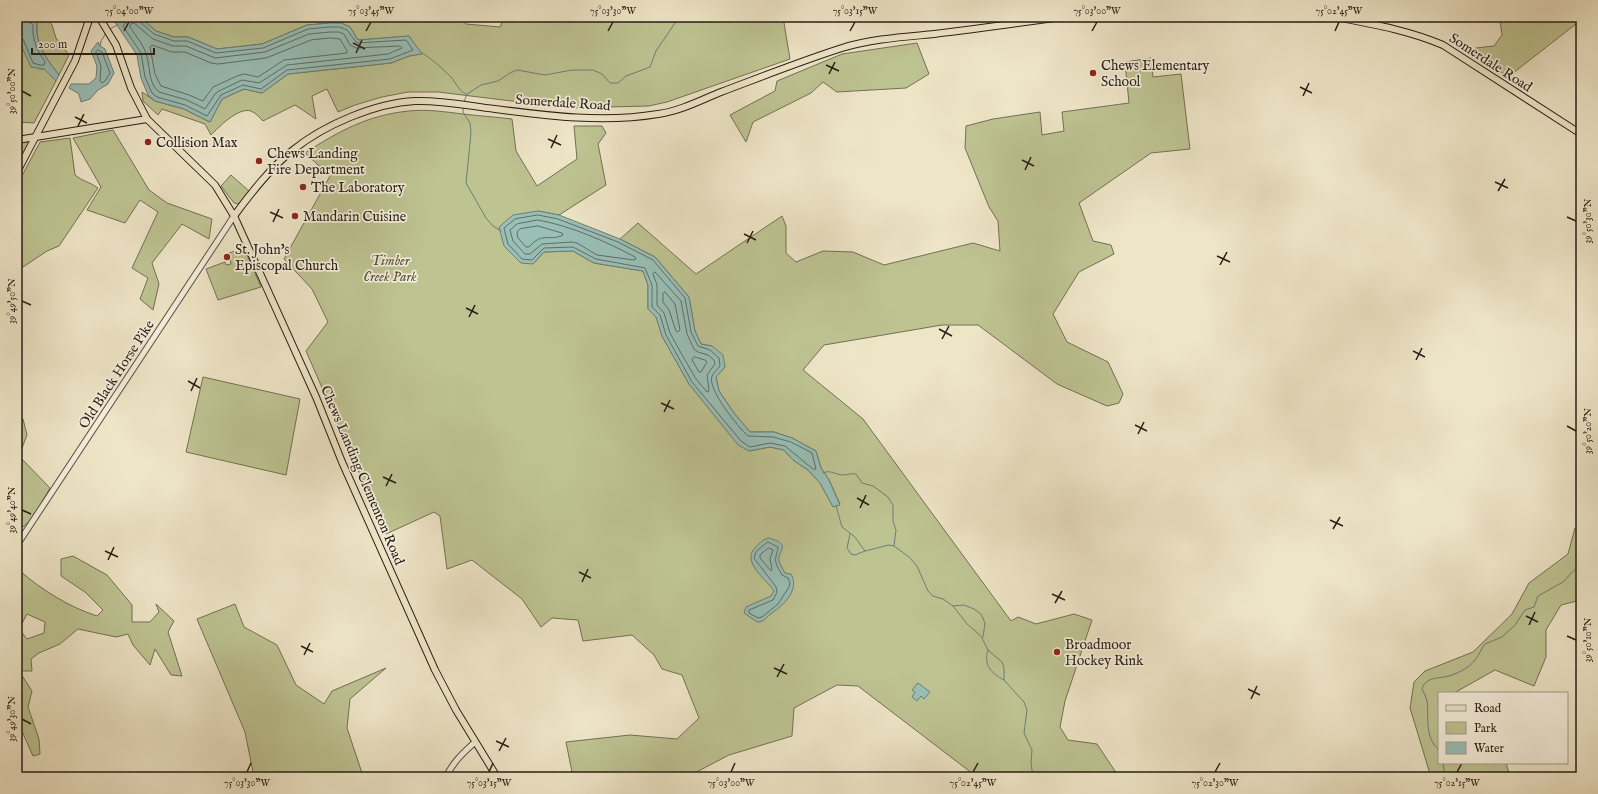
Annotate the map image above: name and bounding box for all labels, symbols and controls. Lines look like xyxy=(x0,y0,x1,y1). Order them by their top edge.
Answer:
text: 75°04'00"W xyxy=(105,5,154,18)
text: 75°03'45"W xyxy=(348,5,394,18)
text: 75°03'30"W xyxy=(590,5,636,18)
text: 75°03'15"W xyxy=(833,5,878,18)
text: 75°03'00"W xyxy=(1073,5,1121,18)
text: 75°02'45"W xyxy=(1316,5,1363,18)
street label: Somerdale Road xyxy=(1446,29,1536,97)
scale bar xyxy=(32,30,154,56)
text: 200 m xyxy=(38,37,67,52)
place label: Chews Elementary School xyxy=(1101,57,1210,91)
text: 39°50'00"N xyxy=(6,68,19,114)
marker: Chews Elementary School xyxy=(1088,68,1098,78)
street label: Somerdale Road xyxy=(515,91,612,115)
place label: Collision Max xyxy=(156,134,238,152)
marker: Collision Max xyxy=(143,137,153,147)
place label: Chews Landing Fire Department xyxy=(267,145,365,179)
marker: Chews Landing Fire Department xyxy=(254,156,264,166)
place label: The Laboratory xyxy=(311,179,405,197)
marker: The Laboratory xyxy=(298,182,308,192)
text: 39°50'30"N xyxy=(1582,198,1595,243)
place label: Mandarin Cuisine xyxy=(303,208,407,226)
marker: Mandarin Cuisine xyxy=(290,211,300,221)
place label: St. John's Episcopal Church xyxy=(235,241,339,275)
marker: St. John's Episcopal Church xyxy=(222,252,232,262)
park label: Timber Creek Park xyxy=(363,252,417,286)
text: 39°49'50"N xyxy=(6,278,19,324)
street label: Old Black Horse Pike xyxy=(75,316,159,432)
street label: Chews Landing Clementon Road xyxy=(316,383,408,568)
text: 39°50'20"N xyxy=(1582,408,1595,454)
text: 39°49'40"N xyxy=(6,486,19,533)
text: 39°50'10"N xyxy=(1582,617,1595,662)
place label: Broadmoor Hockey Rink xyxy=(1065,636,1144,670)
marker: Broadmoor Hockey Rink xyxy=(1052,647,1062,657)
legend xyxy=(1438,692,1568,764)
text: 39°49'30"N xyxy=(6,696,19,742)
text: Road xyxy=(1474,701,1502,716)
text: Park xyxy=(1474,721,1497,736)
text: Water xyxy=(1474,741,1505,756)
text: 75°03'30"W xyxy=(224,777,270,790)
text: 75°03'15"W xyxy=(467,777,512,790)
text: 75°03'00"W xyxy=(707,777,755,790)
text: 75°02'45"W xyxy=(950,777,997,790)
text: 75°02'30"W xyxy=(1192,777,1239,790)
text: 75°02'15"W xyxy=(1434,777,1480,790)

